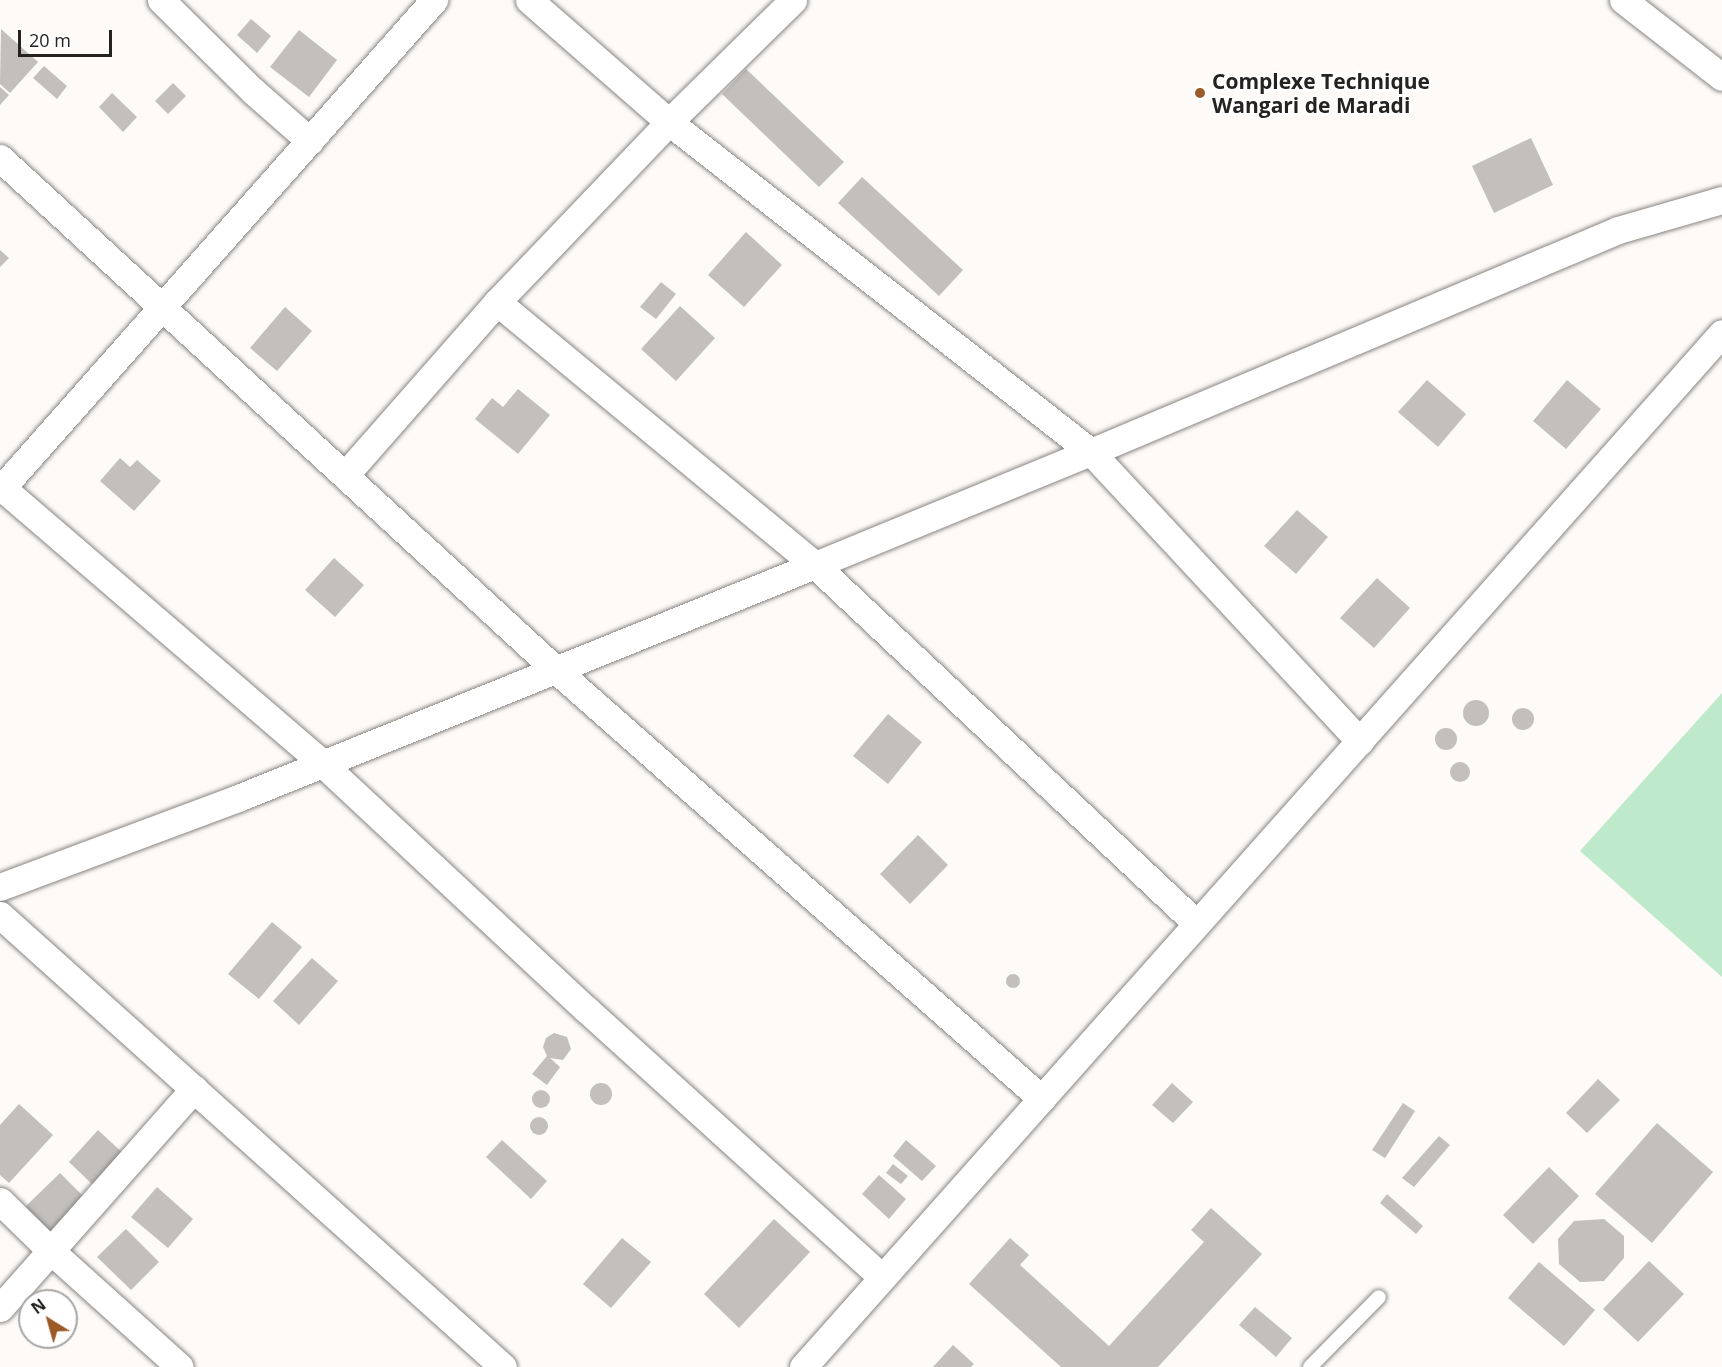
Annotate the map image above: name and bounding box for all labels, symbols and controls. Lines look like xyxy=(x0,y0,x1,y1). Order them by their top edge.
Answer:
scale bar xyxy=(21,18,116,56)
text: 20 m xyxy=(29,28,71,52)
place label: Complexe Technique Wangari de Maradi xyxy=(1212,68,1430,118)
marker: Complexe Technique Wangari de Maradi xyxy=(1193,86,1207,100)
north arrow xyxy=(18,1289,78,1349)
text: N xyxy=(27,1294,50,1319)

